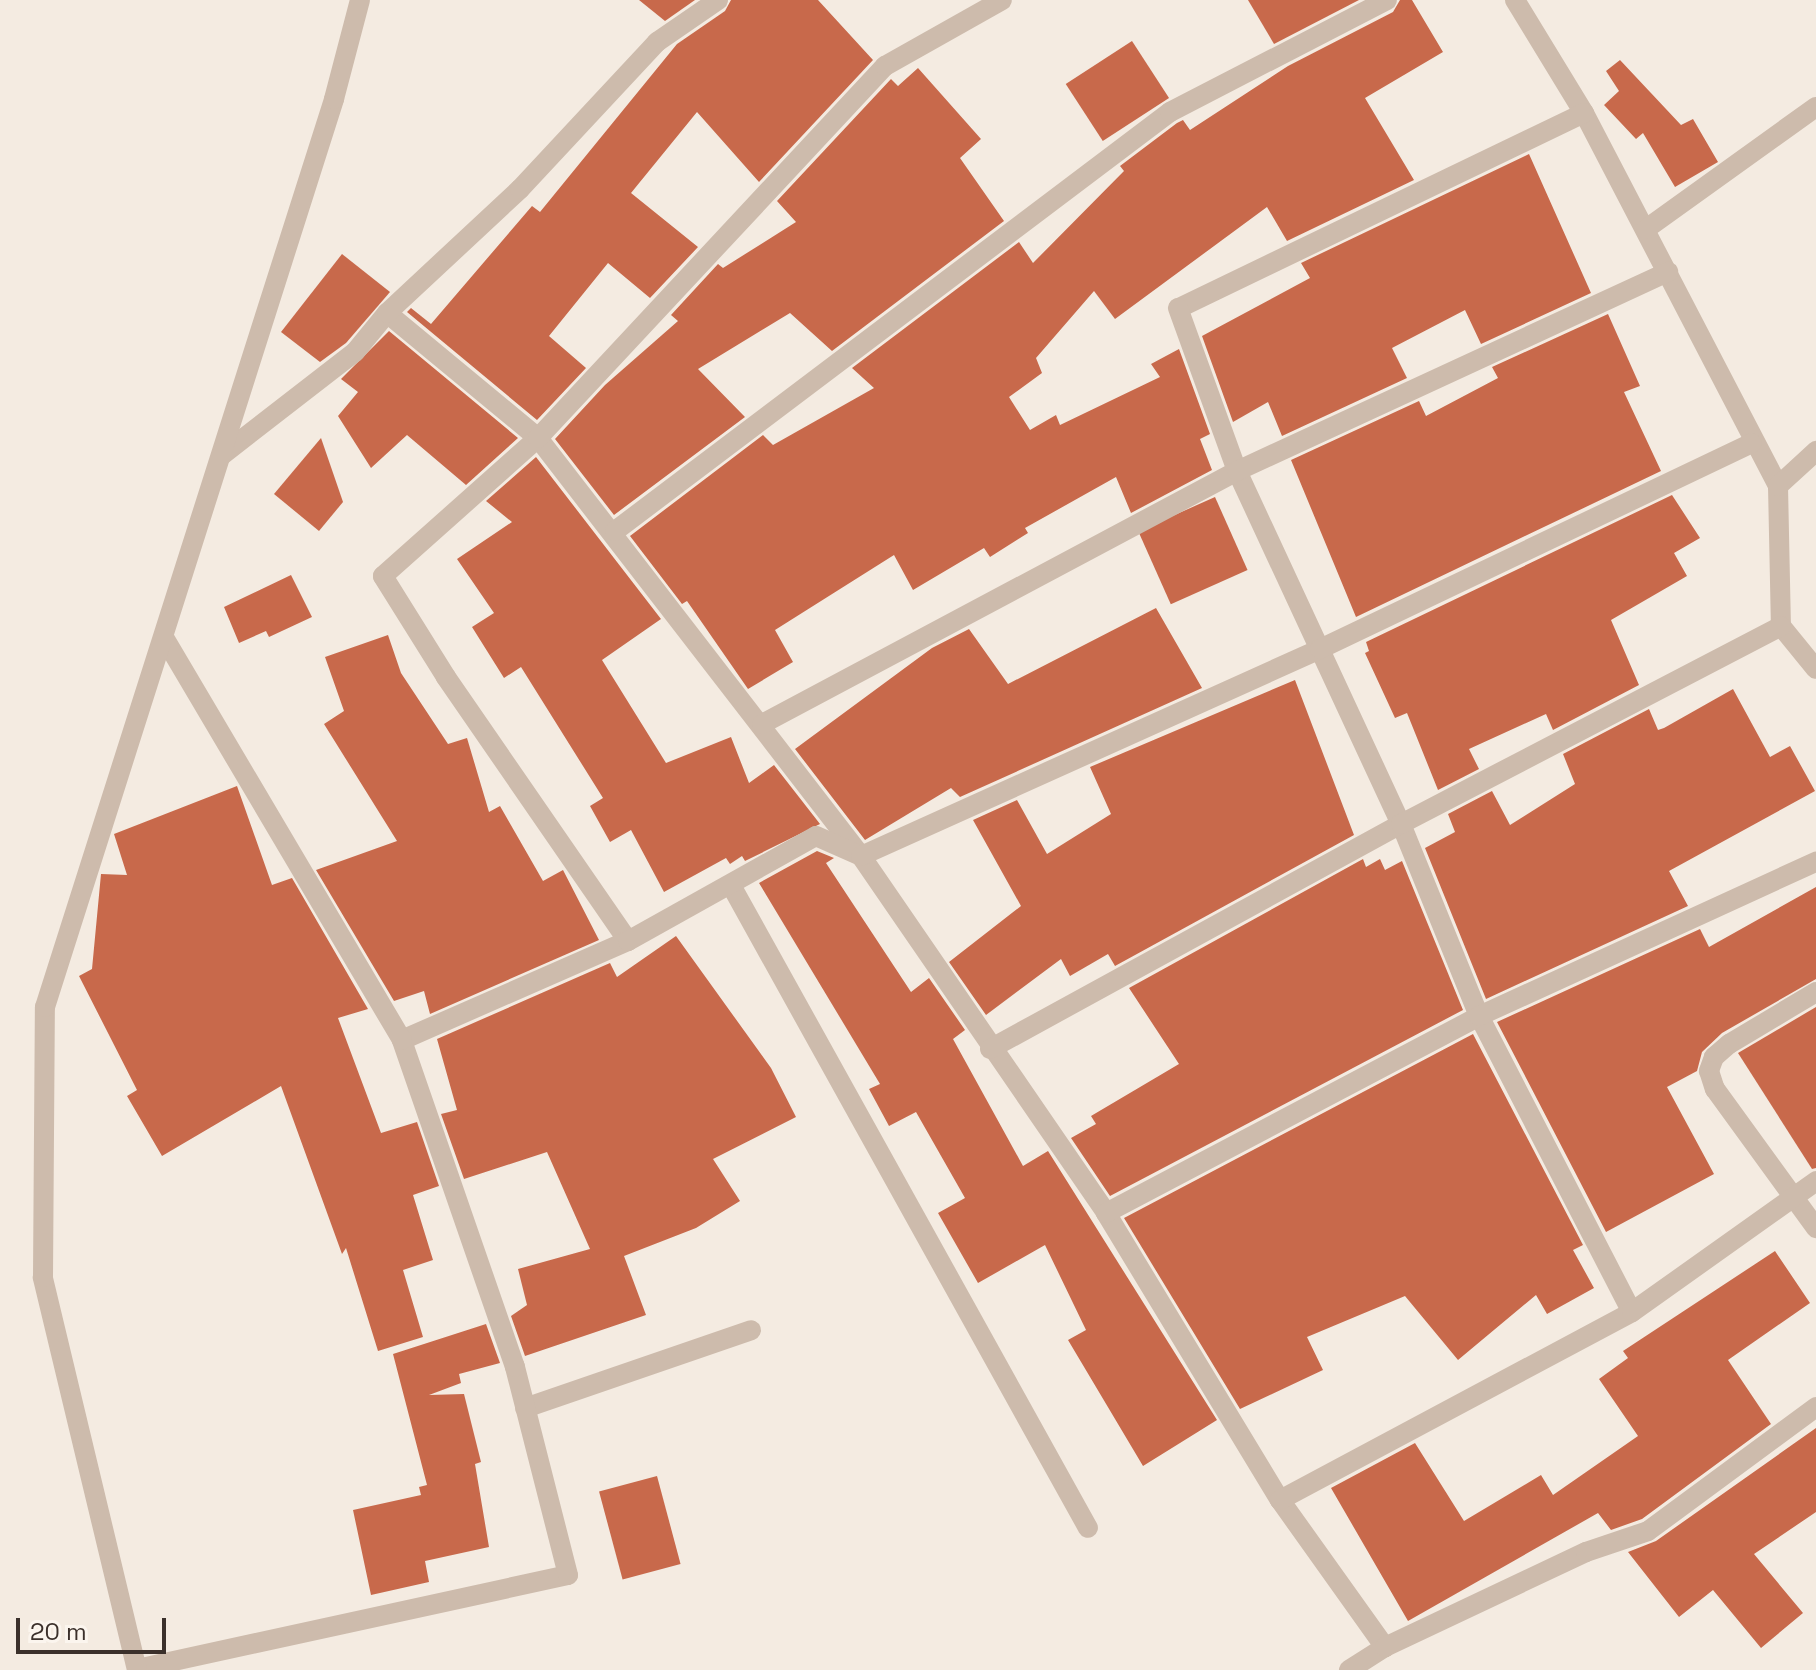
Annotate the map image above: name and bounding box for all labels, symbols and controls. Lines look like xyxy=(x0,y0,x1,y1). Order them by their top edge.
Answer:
scale bar xyxy=(20,1602,170,1652)
text: 20 m xyxy=(30,1616,87,1647)

